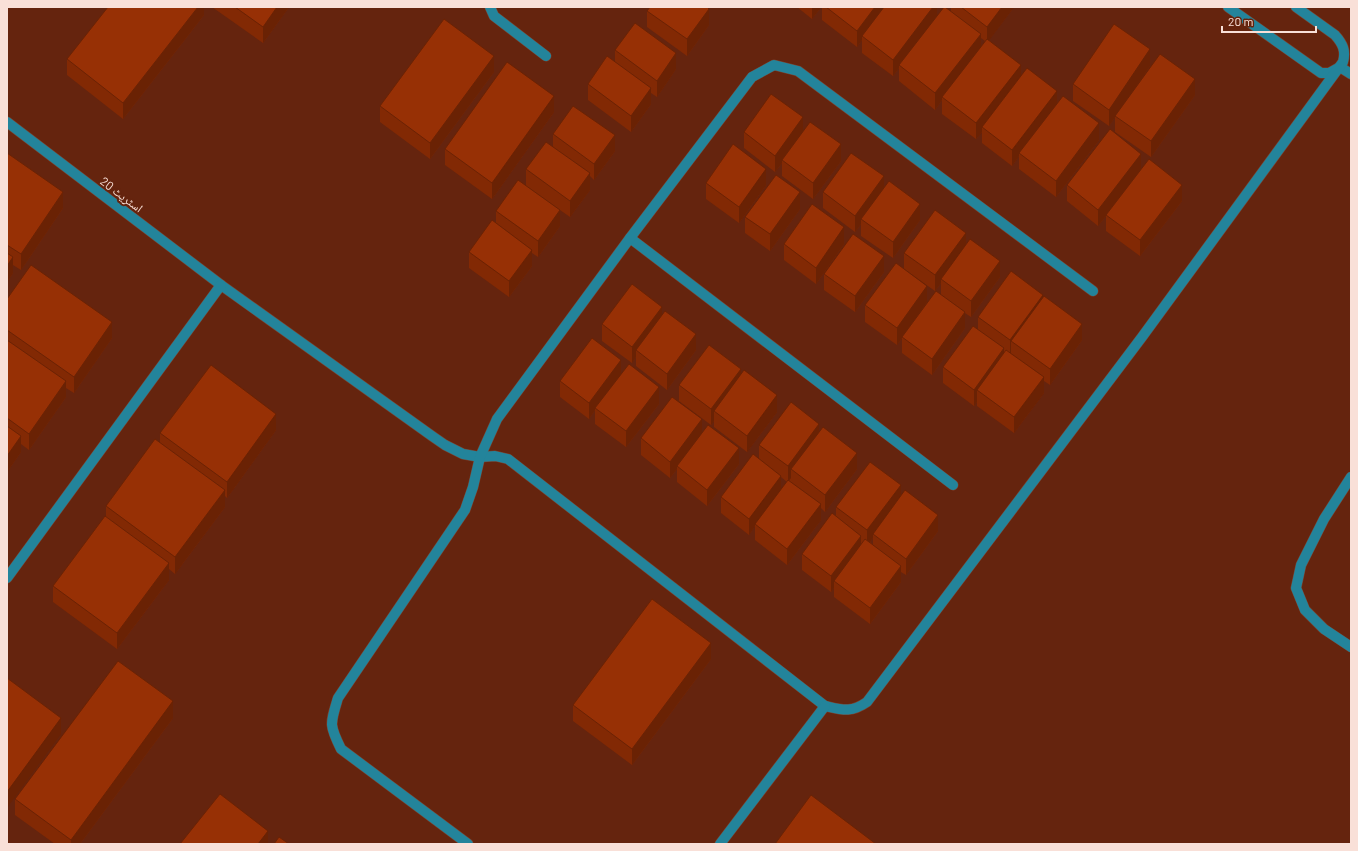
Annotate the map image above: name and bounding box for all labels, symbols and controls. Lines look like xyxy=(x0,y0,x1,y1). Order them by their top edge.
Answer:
scale bar xyxy=(1222,8,1316,34)
text: 20 m xyxy=(1228,14,1254,28)
street label: اسٹریٹ 20 xyxy=(97,174,146,216)

